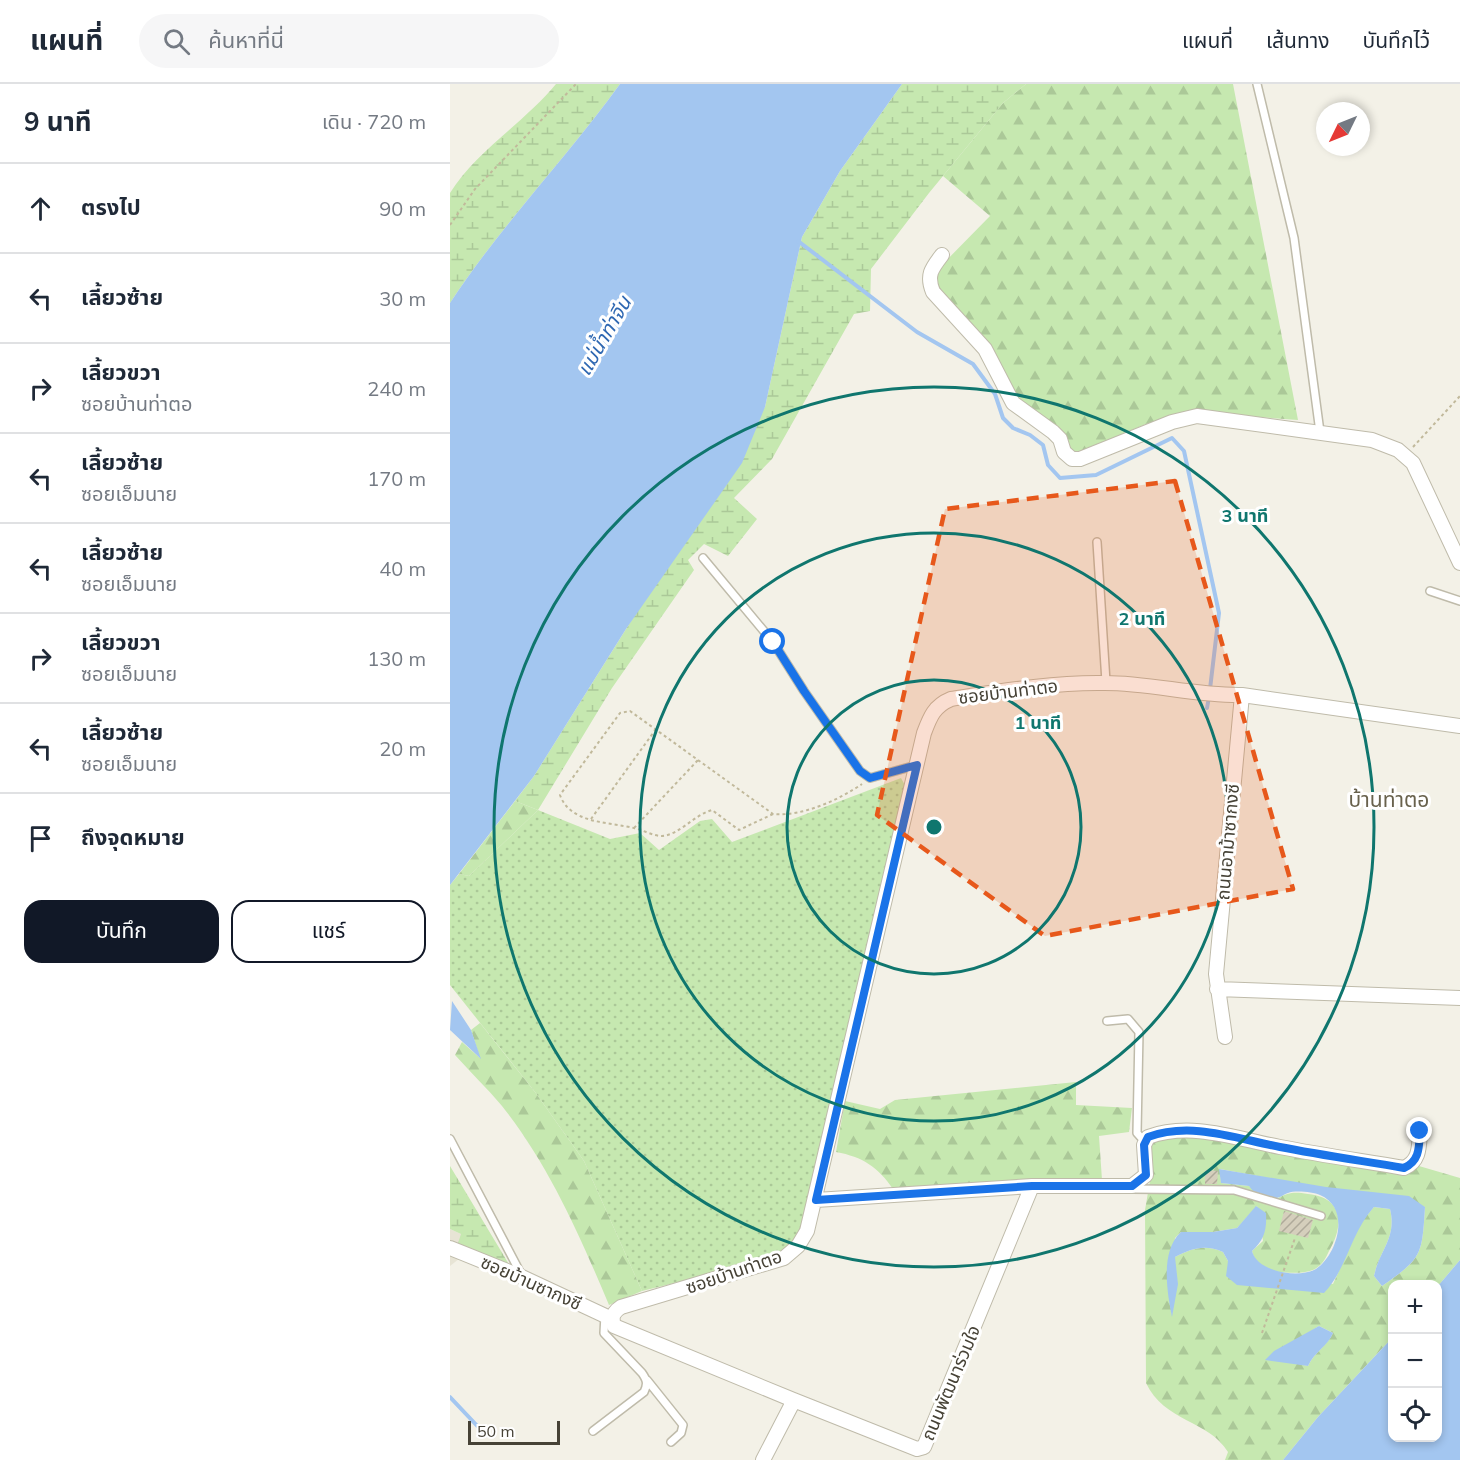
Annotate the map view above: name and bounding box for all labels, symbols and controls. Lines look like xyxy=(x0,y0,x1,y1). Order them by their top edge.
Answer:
search box xyxy=(139,14,559,68)
text: แผนที่ xyxy=(30,22,103,57)
icon: search xyxy=(160,25,193,58)
text: ค้นหาที่นี่ xyxy=(208,26,284,54)
text: แผนที่ xyxy=(1182,27,1233,53)
text: เส้นทาง xyxy=(1266,27,1330,53)
text: บันทึกไว้ xyxy=(1363,27,1430,53)
north arrow xyxy=(1316,102,1370,156)
text: 9 นาที xyxy=(24,105,92,138)
text: เดิน · 720 m xyxy=(322,109,426,134)
icon: ahead xyxy=(24,192,57,225)
text: ตรงไป xyxy=(81,193,141,221)
text: 90 m xyxy=(379,196,426,221)
icon: left xyxy=(24,282,57,315)
text: เลี้ยวซ้าย xyxy=(81,283,163,311)
text: 30 m xyxy=(379,286,426,311)
water label: แม่น้ำท่าจีน xyxy=(570,290,637,380)
text: เลี้ยวขวา xyxy=(81,358,161,386)
icon: right xyxy=(24,372,57,405)
text: 240 m xyxy=(367,376,426,401)
text: ซอยบ้านท่าตอ xyxy=(81,391,192,416)
text: เลี้ยวซ้าย xyxy=(81,448,163,476)
icon: left xyxy=(24,462,57,495)
text: 170 m xyxy=(367,466,426,491)
text: ซอยเอ็มนาย xyxy=(81,481,177,506)
text: 3 นาที xyxy=(1222,504,1268,527)
text: เลี้ยวซ้าย xyxy=(81,538,163,566)
icon: left xyxy=(24,552,57,585)
text: 40 m xyxy=(379,556,426,581)
text: ซอยเอ็มนาย xyxy=(81,571,177,596)
text: 2 นาที xyxy=(1119,607,1165,630)
text: เลี้ยวขวา xyxy=(81,628,161,656)
route start xyxy=(759,628,785,654)
icon: right xyxy=(24,642,57,675)
text: 130 m xyxy=(367,646,426,671)
text: ซอยเอ็มนาย xyxy=(81,661,177,686)
street label: ซอยบ้านท่าตอ xyxy=(957,674,1059,709)
text: 1 นาที xyxy=(1015,711,1061,734)
text: เลี้ยวซ้าย xyxy=(81,718,163,746)
icon: left xyxy=(24,732,57,765)
text: 20 m xyxy=(379,736,426,761)
text: ซอยเอ็มนาย xyxy=(81,751,177,776)
street label: ถนนอาม้าซากงซี xyxy=(1211,783,1244,901)
district label: บ้านท่าตอ xyxy=(1349,786,1429,812)
centre of rings xyxy=(924,817,944,837)
icon: arrive xyxy=(24,822,57,855)
text: ถึงจุดหมาย xyxy=(81,823,185,851)
button: บันทึก xyxy=(24,900,219,963)
button: แชร์ xyxy=(231,900,426,963)
route end xyxy=(1406,1117,1432,1143)
street label: ซอยบ้านท่าตอ xyxy=(683,1244,785,1299)
street label: ซอยบ้านซากงซี xyxy=(477,1250,585,1315)
map controls xyxy=(1388,1280,1442,1442)
button: + xyxy=(1388,1280,1442,1334)
street label: ถนนพัฒนาร่วมใจ xyxy=(916,1322,985,1444)
button: − xyxy=(1388,1334,1442,1388)
button: locate xyxy=(1388,1388,1442,1442)
scale bar xyxy=(468,1418,560,1446)
text: 50 m xyxy=(477,1421,514,1441)

